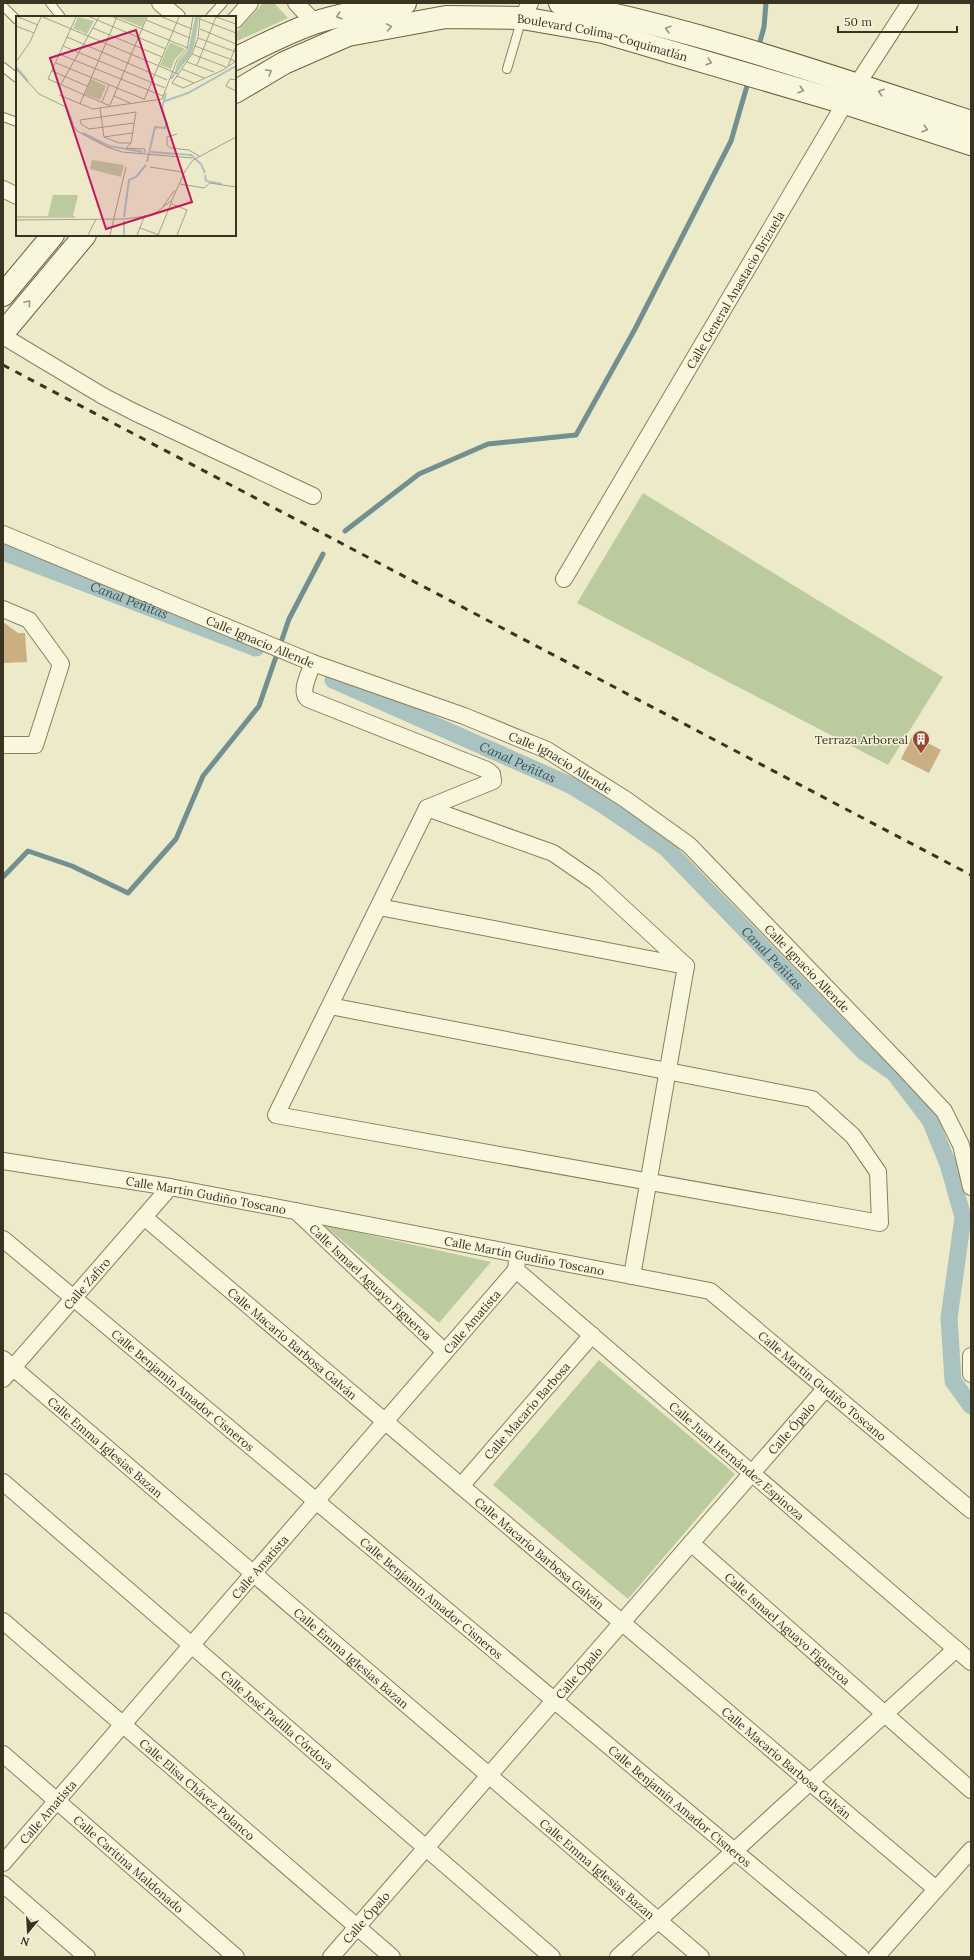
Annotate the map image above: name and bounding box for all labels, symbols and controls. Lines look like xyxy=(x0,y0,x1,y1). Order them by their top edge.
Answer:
scale bar xyxy=(838,8,957,34)
street label: Boulevard Colima-Coquimatlán xyxy=(517,10,689,64)
one-way arrow xyxy=(336,11,343,20)
text: 50 m xyxy=(844,14,872,29)
inset map xyxy=(16,16,236,236)
one-way arrow xyxy=(386,24,392,32)
one-way arrow xyxy=(665,25,672,34)
one-way arrow xyxy=(705,57,712,66)
one-way arrow xyxy=(264,70,272,77)
one-way arrow xyxy=(798,85,805,94)
one-way arrow xyxy=(877,89,884,97)
one-way arrow xyxy=(922,125,929,133)
street label: Calle General Anastacio Brizuela xyxy=(682,208,787,371)
one-way arrow xyxy=(23,301,30,308)
water label: Canal Peñitas xyxy=(88,577,170,622)
street label: Calle Ignacio Allende xyxy=(204,612,318,671)
street label: Calle Ignacio Allende xyxy=(507,728,615,797)
building icon: Terraza Arboreal xyxy=(911,729,931,754)
place label: Terraza Arboreal xyxy=(815,732,908,747)
water label: Canal Peñitas xyxy=(477,737,559,786)
street label: Calle Ignacio Allende xyxy=(762,921,853,1015)
water label: Canal Peñitas xyxy=(738,922,807,993)
street label: Calle Martín Gudiño Toscano xyxy=(125,1173,288,1217)
street label: Calle Ismael Aguayo Figueroa xyxy=(307,1220,435,1343)
street label: Calle Martín Gudiño Toscano xyxy=(443,1233,606,1278)
street label: Calle Zafiro xyxy=(60,1254,113,1312)
street label: Calle Macario Barbosa Galván xyxy=(225,1284,361,1402)
street label: Calle Amatista xyxy=(440,1286,503,1357)
street label: Calle Benjamín Amador Cisneros xyxy=(109,1326,258,1454)
street label: Calle Martín Gudiño Toscano xyxy=(756,1327,890,1444)
street label: Calle Macario Barbosa xyxy=(480,1359,573,1462)
street label: Calle Emma Iglesias Bazan xyxy=(45,1393,166,1500)
street label: Calle Juan Hernández Espinoza xyxy=(666,1398,808,1523)
street label: Calle Ópalo xyxy=(764,1399,818,1457)
street label: Calle Macario Barbosa Galván xyxy=(472,1494,608,1612)
street label: Calle Amatista xyxy=(228,1532,291,1602)
street label: Calle Benjamín Amador Cisneros xyxy=(357,1534,507,1662)
street label: Calle Ismael Aguayo Figueroa xyxy=(722,1569,854,1688)
street label: Calle Emma Iglesias Bazan xyxy=(291,1604,412,1711)
street label: Calle Ópalo xyxy=(552,1644,605,1702)
street label: Calle José Padilla Córdova xyxy=(218,1667,337,1772)
street label: Calle Macario Barbosa Galván xyxy=(719,1703,855,1822)
street label: Calle Elisa Chávez Polanco xyxy=(137,1735,258,1843)
street label: Calle Benjamín Amador Cisneros xyxy=(606,1742,755,1870)
street label: Calle Amatista xyxy=(16,1777,79,1847)
street label: Calle Caritina Maldonado xyxy=(71,1812,187,1916)
street label: Calle Emma Iglesias Bazan xyxy=(537,1815,658,1922)
street label: Calle Ópalo xyxy=(339,1888,392,1946)
north arrow xyxy=(8,1912,48,1952)
text: N xyxy=(18,1933,31,1949)

